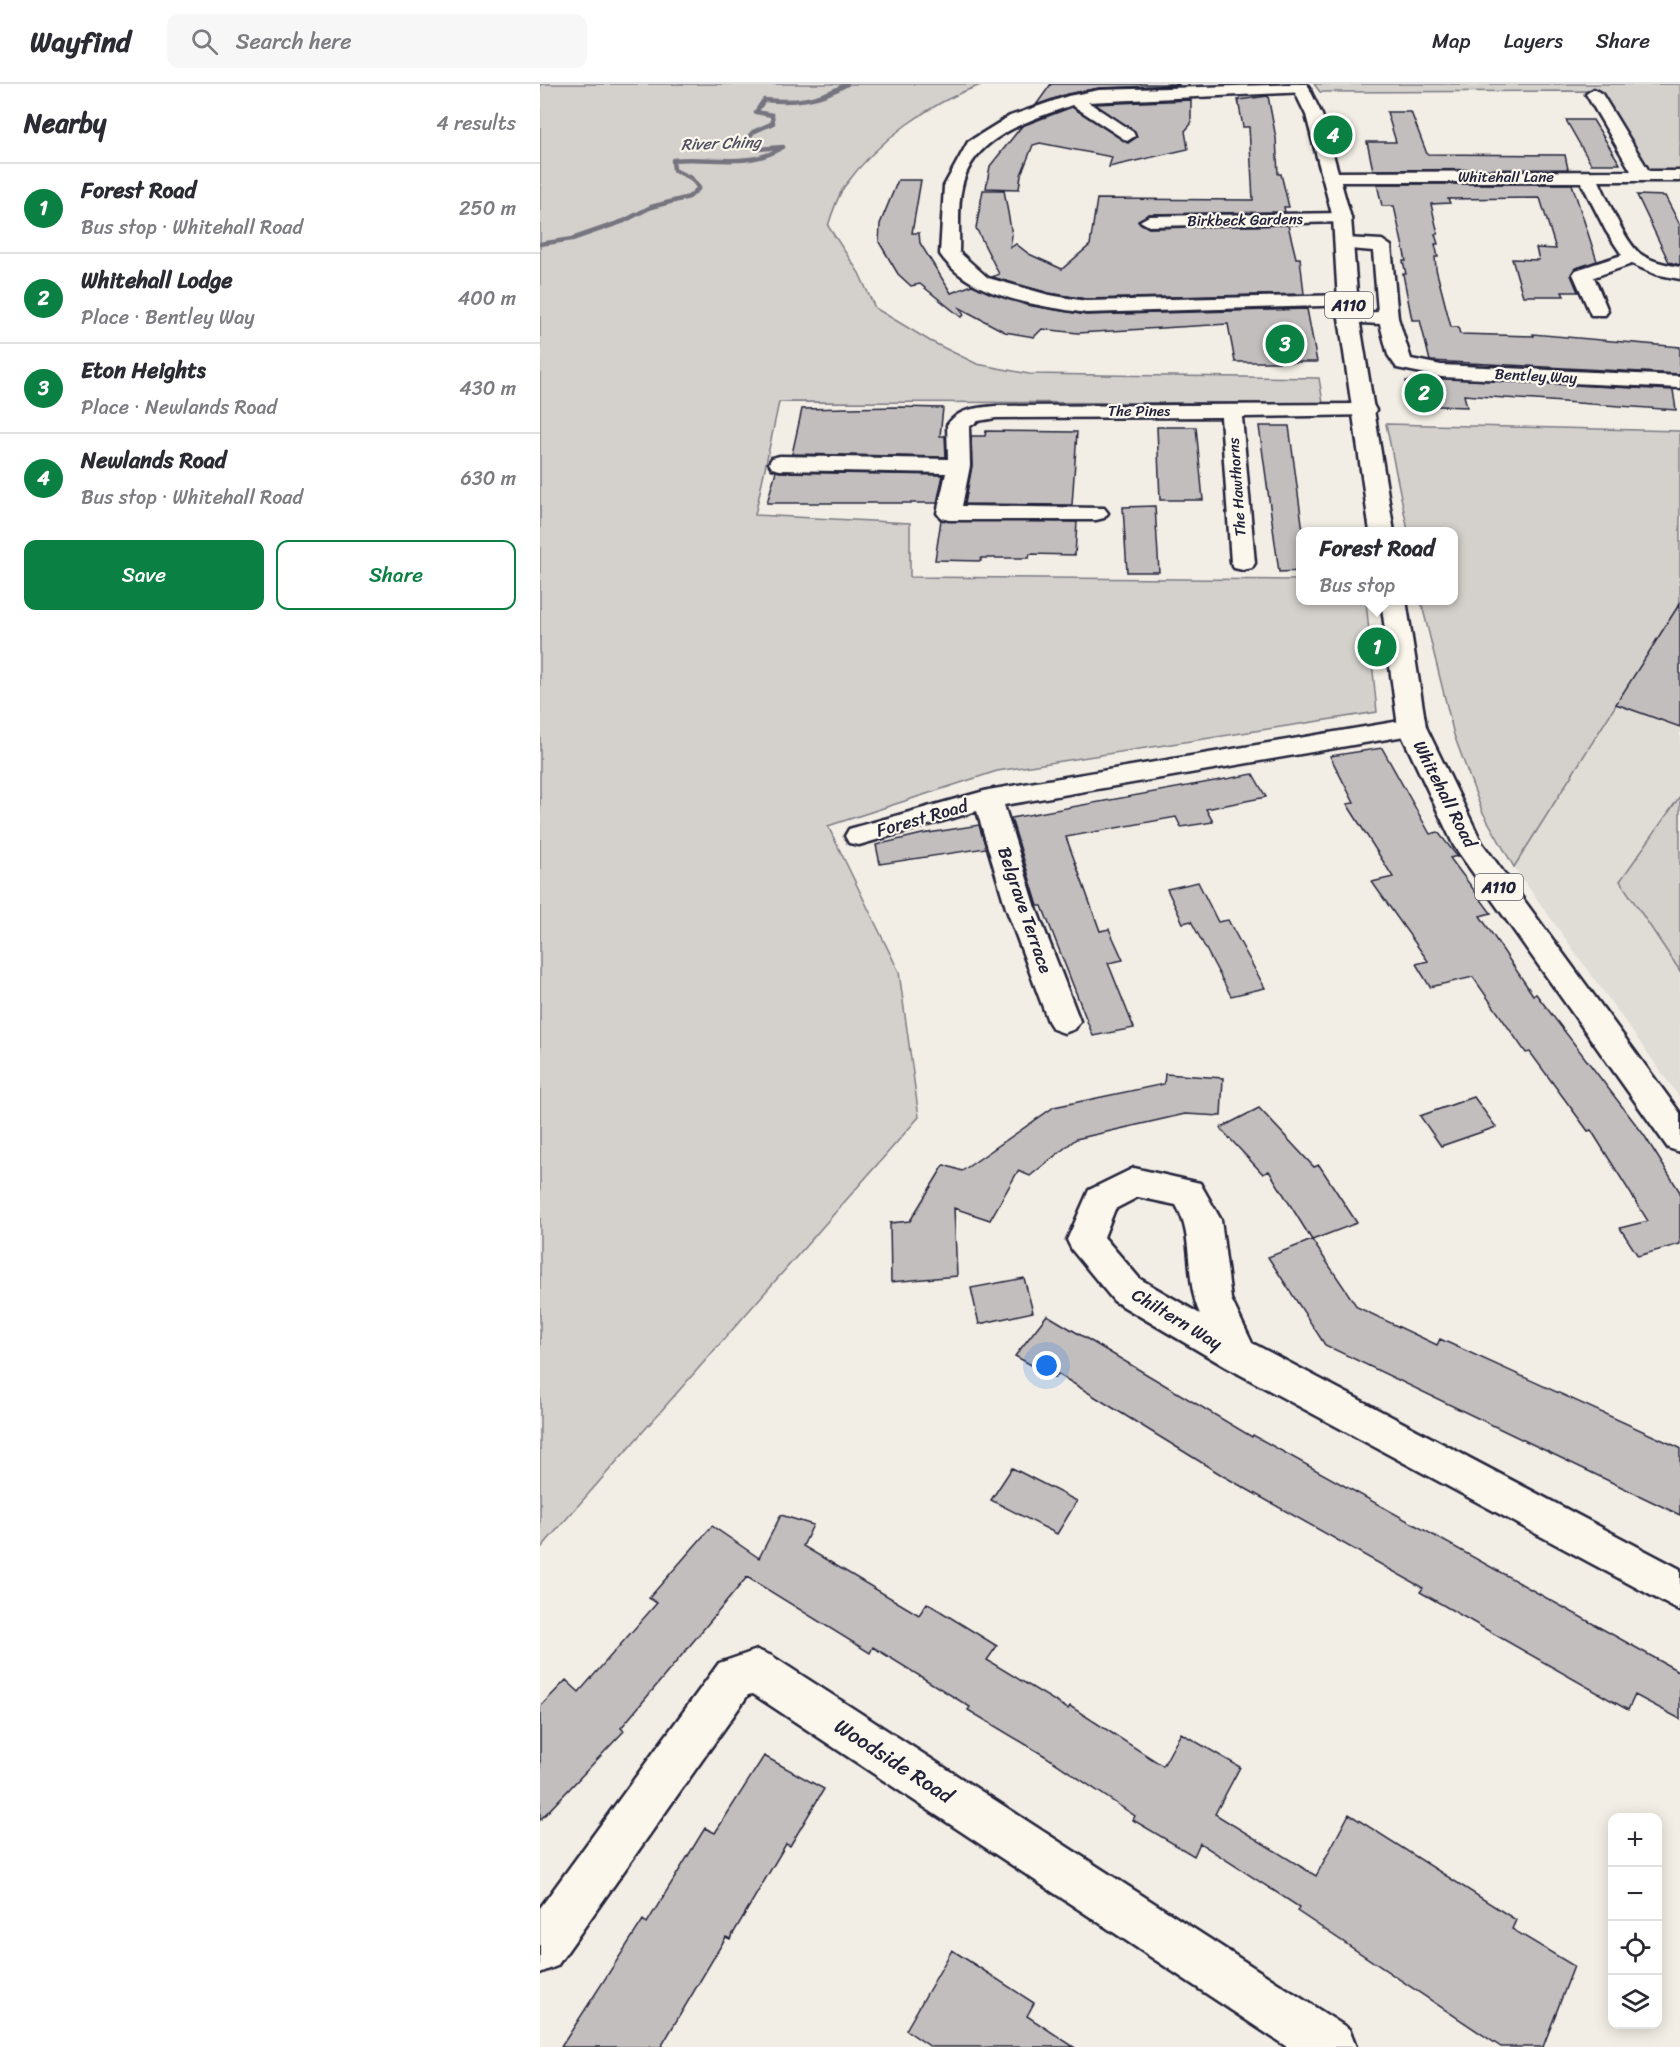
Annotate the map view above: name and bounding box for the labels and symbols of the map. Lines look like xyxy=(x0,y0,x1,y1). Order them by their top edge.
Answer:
pin: 4 xyxy=(1314,112,1352,158)
water label: River Ching xyxy=(681,127,763,159)
street label: Whitehall Lane xyxy=(1458,164,1554,190)
street label: Birkbeck Gardens xyxy=(1187,206,1304,234)
road number: A110 xyxy=(1325,292,1373,318)
pin: 3 xyxy=(1266,322,1304,366)
street label: Bentley Way xyxy=(1494,361,1578,391)
pin: 2 xyxy=(1404,370,1444,416)
street label: The Pines xyxy=(1108,398,1171,424)
street label: The Hawthorns xyxy=(1221,437,1253,537)
pin: 1 xyxy=(1358,624,1396,670)
street label: Whitehall Road xyxy=(1404,734,1487,855)
street label: Forest Road xyxy=(872,789,973,846)
street label: Belgrave Terrace xyxy=(988,842,1062,978)
road number: A110 xyxy=(1475,874,1523,900)
street label: Chiltern Way xyxy=(1125,1279,1229,1359)
your location xyxy=(1032,1351,1061,1380)
street label: Woodside Road xyxy=(826,1708,963,1815)

